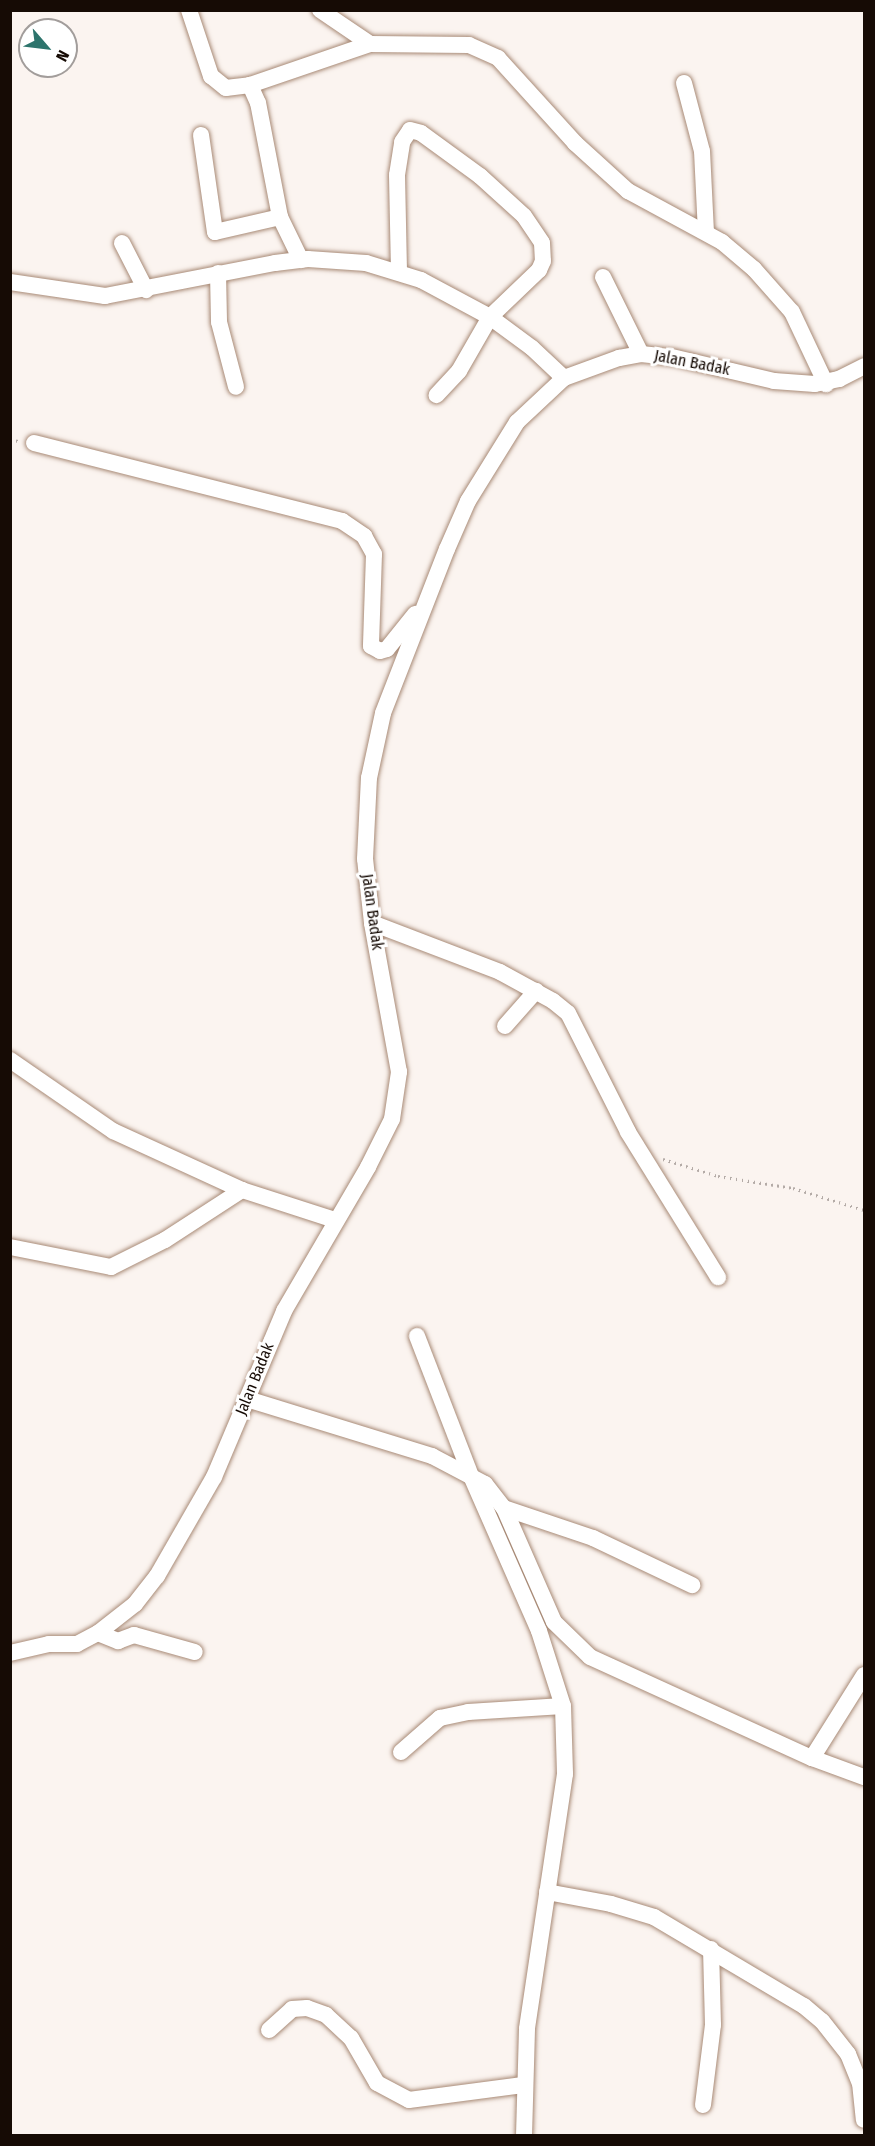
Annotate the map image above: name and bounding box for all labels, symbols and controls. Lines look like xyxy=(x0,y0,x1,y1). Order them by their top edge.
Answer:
north arrow xyxy=(18,18,78,78)
text: N xyxy=(52,47,73,64)
street label: Jalan Badak xyxy=(653,346,731,380)
street label: Jalan Badak xyxy=(357,873,387,951)
street label: Jalan Badak xyxy=(232,1340,278,1418)

